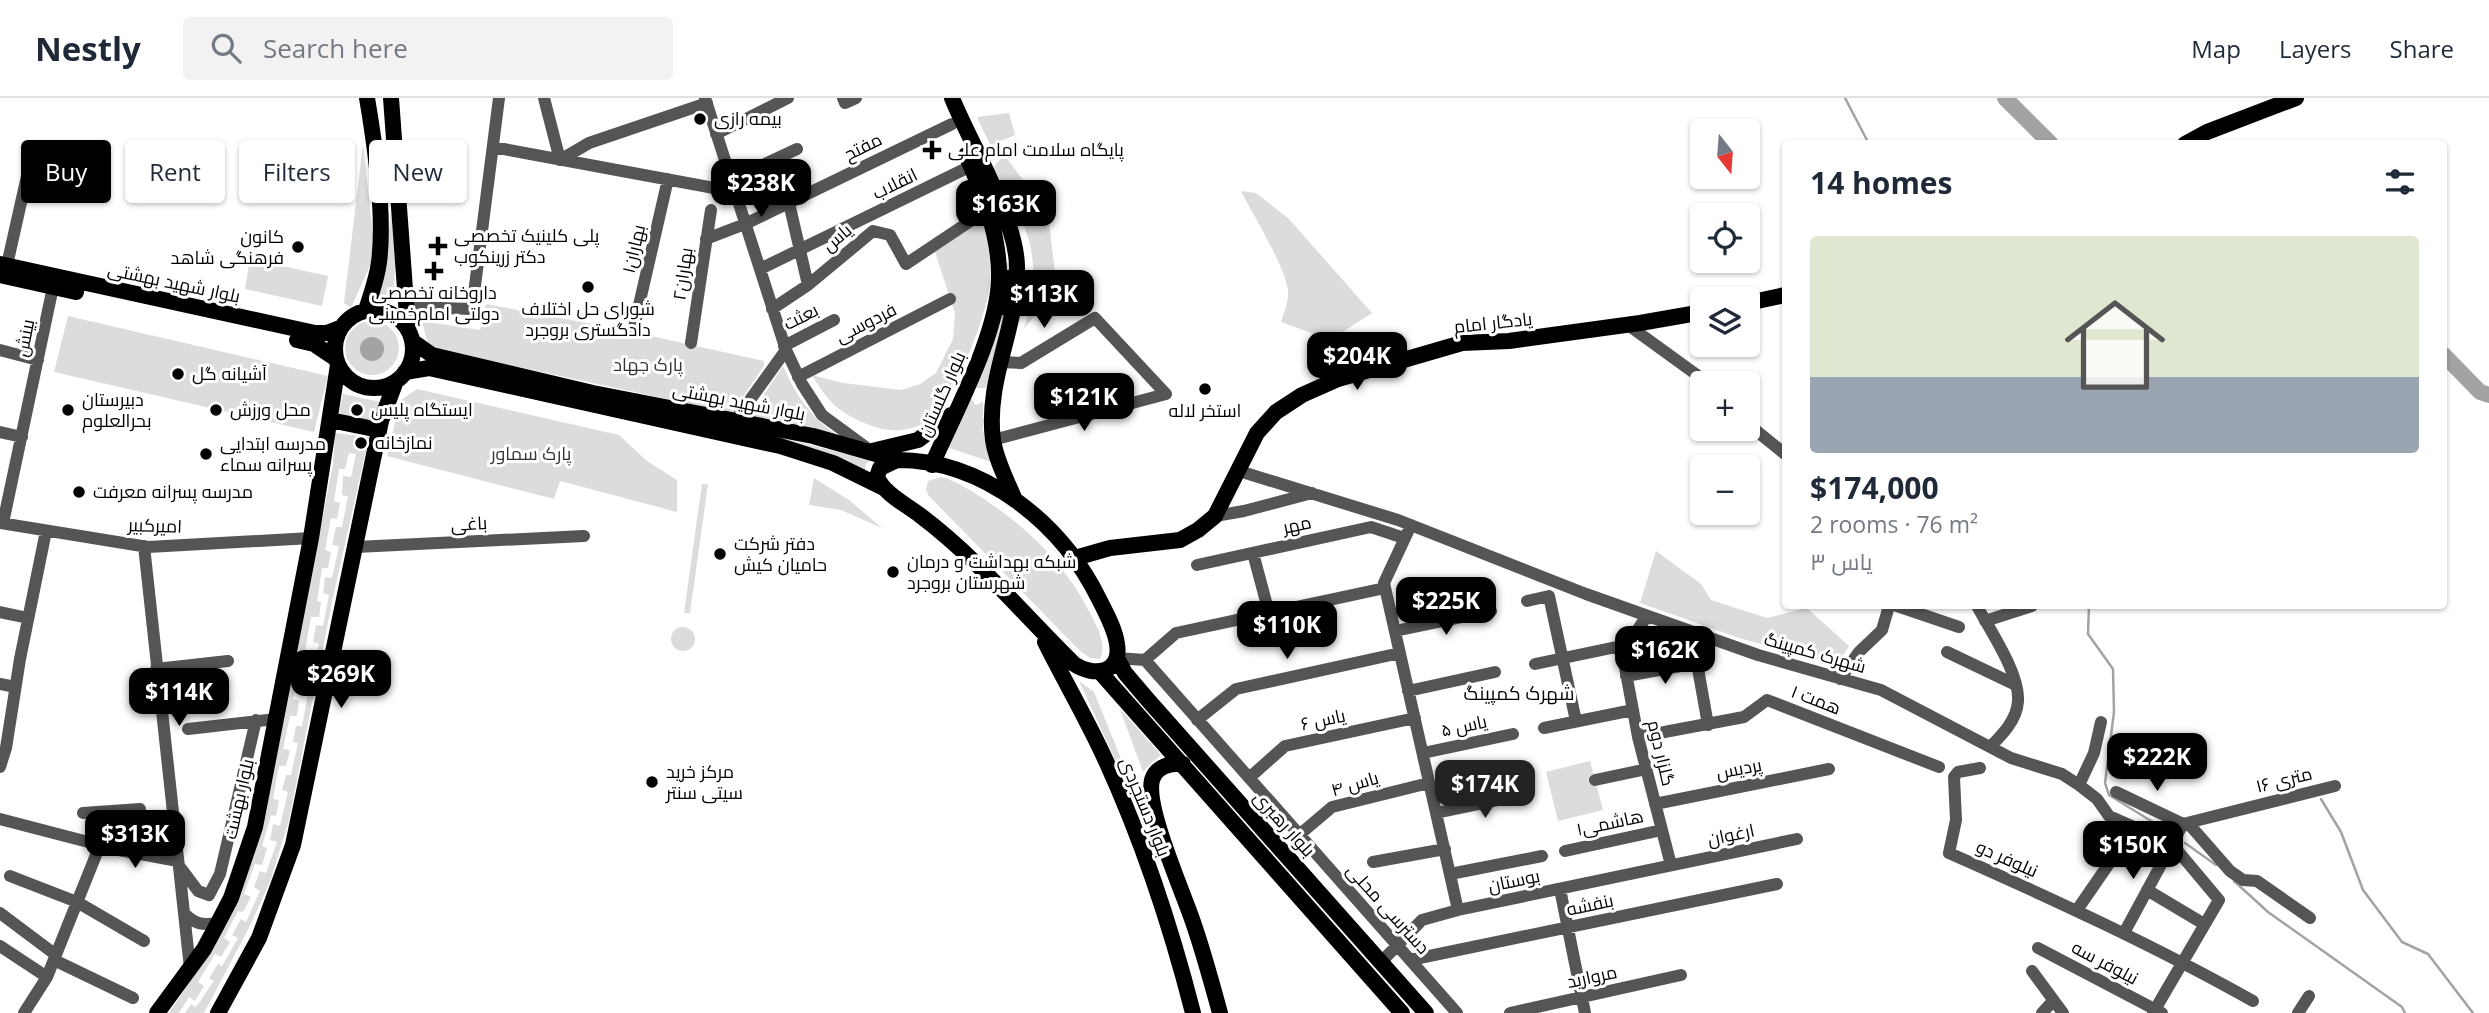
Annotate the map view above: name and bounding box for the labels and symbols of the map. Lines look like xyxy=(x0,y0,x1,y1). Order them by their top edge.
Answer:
place label: بیمه رازی xyxy=(714,106,782,130)
marker: بیمه رازی xyxy=(692,111,708,127)
north arrow xyxy=(1690,119,1760,189)
street label: مفتح xyxy=(839,127,886,166)
place label: پایگاه سلامت امام علی xyxy=(948,137,1124,162)
marker: پایگاه سلامت امام علی xyxy=(922,140,942,160)
pin: $238K xyxy=(712,159,810,219)
street label: انقلاب xyxy=(868,162,921,204)
pin: $163K xyxy=(957,180,1055,240)
street label: یاس xyxy=(816,218,856,257)
street label: بهاران۱ xyxy=(616,222,650,275)
place label: پلی کلینیک تخصصی دکتر زرینکوب xyxy=(454,223,599,268)
place label: کانون فرهنگی شاهد xyxy=(171,224,284,269)
marker: پلی کلینیک تخصصی دکتر زرینکوب xyxy=(428,236,448,256)
marker: کانون فرهنگی شاهد xyxy=(290,239,306,255)
street label: بهاران۲ xyxy=(666,246,698,302)
street label: بلوار شهید بهشتی xyxy=(106,256,243,308)
marker: داروخانه تخصصی دولتی امام‌خمینی xyxy=(426,263,442,279)
pin: $113K xyxy=(995,271,1093,330)
marker: شورای حل اختلاف دادگستری بروجرد xyxy=(580,279,596,295)
place label: داروخانه تخصصی دولتی امام‌خمینی xyxy=(369,280,499,326)
place label: شورای حل اختلاف دادگستری بروجرد xyxy=(521,296,655,341)
street label: بعثت xyxy=(779,297,822,335)
street label: فردوسی xyxy=(831,297,900,348)
street label: یادگار امام xyxy=(1453,306,1534,339)
street label: بینش xyxy=(9,317,39,359)
pin: $204K xyxy=(1308,332,1406,392)
street label: بلوار گلستان xyxy=(912,347,971,440)
park label: پارک جهاد xyxy=(613,352,683,377)
place label: آشیانه گل xyxy=(192,361,267,385)
marker: آشیانه گل xyxy=(170,366,186,382)
pin: $121K xyxy=(1035,374,1133,433)
street label: بلوار شهید بهشتی xyxy=(671,376,808,426)
marker: استخر لاله xyxy=(1197,381,1213,397)
place label: دبیرستان بحرالعلوم xyxy=(82,387,152,433)
place label: محل ورزش xyxy=(230,397,311,421)
place label: ایستگاه پلیس xyxy=(371,397,473,422)
place label: استخر لاله xyxy=(1169,398,1241,422)
marker: دبیرستان بحرالعلوم xyxy=(60,402,76,418)
marker: محل ورزش xyxy=(208,402,224,418)
marker: ایستگاه پلیس xyxy=(349,402,365,418)
place label: نمازخانه xyxy=(375,430,433,454)
place label: مدرسه ابتدایی پسرانه سماء xyxy=(220,431,326,477)
marker: نمازخانه xyxy=(353,435,369,451)
park label: پارک سماور xyxy=(490,441,571,466)
marker: مدرسه ابتدایی پسرانه سماء xyxy=(198,446,214,462)
place label: مدرسه پسرانه معرفت xyxy=(93,479,253,504)
marker: مدرسه پسرانه معرفت xyxy=(71,484,87,500)
street label: مهر xyxy=(1279,509,1313,539)
street label: باغی xyxy=(450,510,488,536)
street label: امیرکبیر xyxy=(126,512,183,538)
place label: دفتر شرکت حامیان کیش xyxy=(734,531,827,576)
marker: دفتر شرکت حامیان کیش xyxy=(712,546,728,562)
place label: شبکه بهداشت و درمان شهرستان بروجرد xyxy=(907,549,1076,594)
marker: شبکه بهداشت و درمان شهرستان بروجرد xyxy=(885,564,901,580)
pin: $225K xyxy=(1397,578,1495,637)
pin: $110K xyxy=(1238,602,1336,661)
pin: $162K xyxy=(1616,626,1714,686)
street label: شهرک کمپینگ xyxy=(1762,626,1869,678)
pin: $269K xyxy=(292,650,390,710)
pin: $114K xyxy=(130,668,228,728)
street label: همت ۱ xyxy=(1788,679,1845,719)
district label: شهرک کمپینگ xyxy=(1464,680,1574,706)
street label: یاس ۶ xyxy=(1298,703,1348,735)
street label: یاس ۵ xyxy=(1439,708,1489,742)
street label: گلزار دوم xyxy=(1642,717,1681,788)
pin: $222K xyxy=(2108,734,2206,793)
street label: پردیس xyxy=(1714,752,1764,785)
street label: بلوار دستجردی xyxy=(1115,753,1177,860)
street label: بلوار بهشت xyxy=(217,756,259,841)
place label: مرکز خرید سیتی سنتر xyxy=(665,759,743,804)
pin: $174K xyxy=(1436,760,1534,820)
street label: ۱۶ متری xyxy=(2253,760,2314,798)
street label: یاس ۴ xyxy=(1328,765,1382,801)
marker: مرکز خرید سیتی سنتر xyxy=(644,774,660,790)
street label: بلوار رهبری xyxy=(1249,785,1321,861)
street label: هاشمی۱ xyxy=(1574,803,1646,841)
pin: $313K xyxy=(86,810,184,870)
street label: ارغوان xyxy=(1705,817,1757,851)
pin: $150K xyxy=(2084,822,2182,881)
street label: نیلوفر دو xyxy=(1973,834,2042,882)
street label: دسترسی محلی xyxy=(1342,858,1436,959)
street label: بوستان xyxy=(1486,863,1542,897)
street label: بنفشه xyxy=(1564,887,1616,921)
street label: نیلوفر سه xyxy=(2068,935,2143,990)
street label: مروارید xyxy=(1564,959,1619,993)

